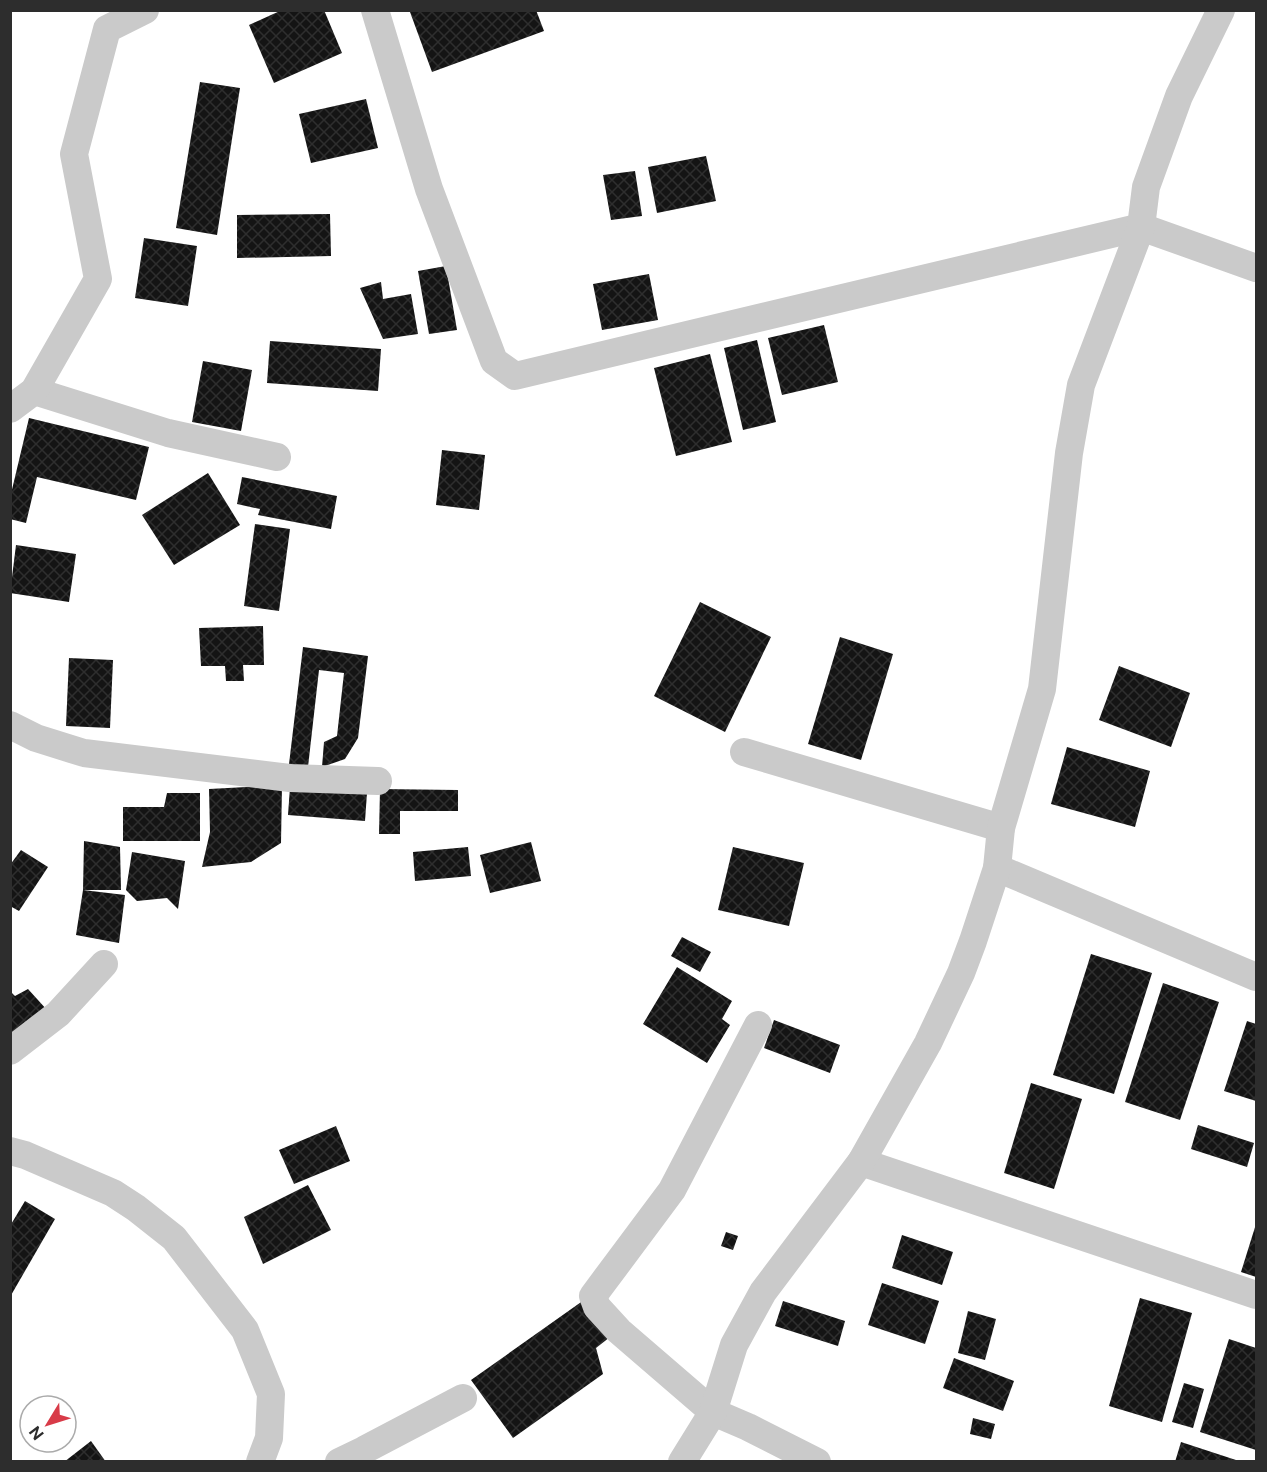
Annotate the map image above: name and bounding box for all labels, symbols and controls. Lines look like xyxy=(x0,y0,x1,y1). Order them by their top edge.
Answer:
north arrow xyxy=(18,1394,78,1454)
text: N xyxy=(25,1422,48,1444)

